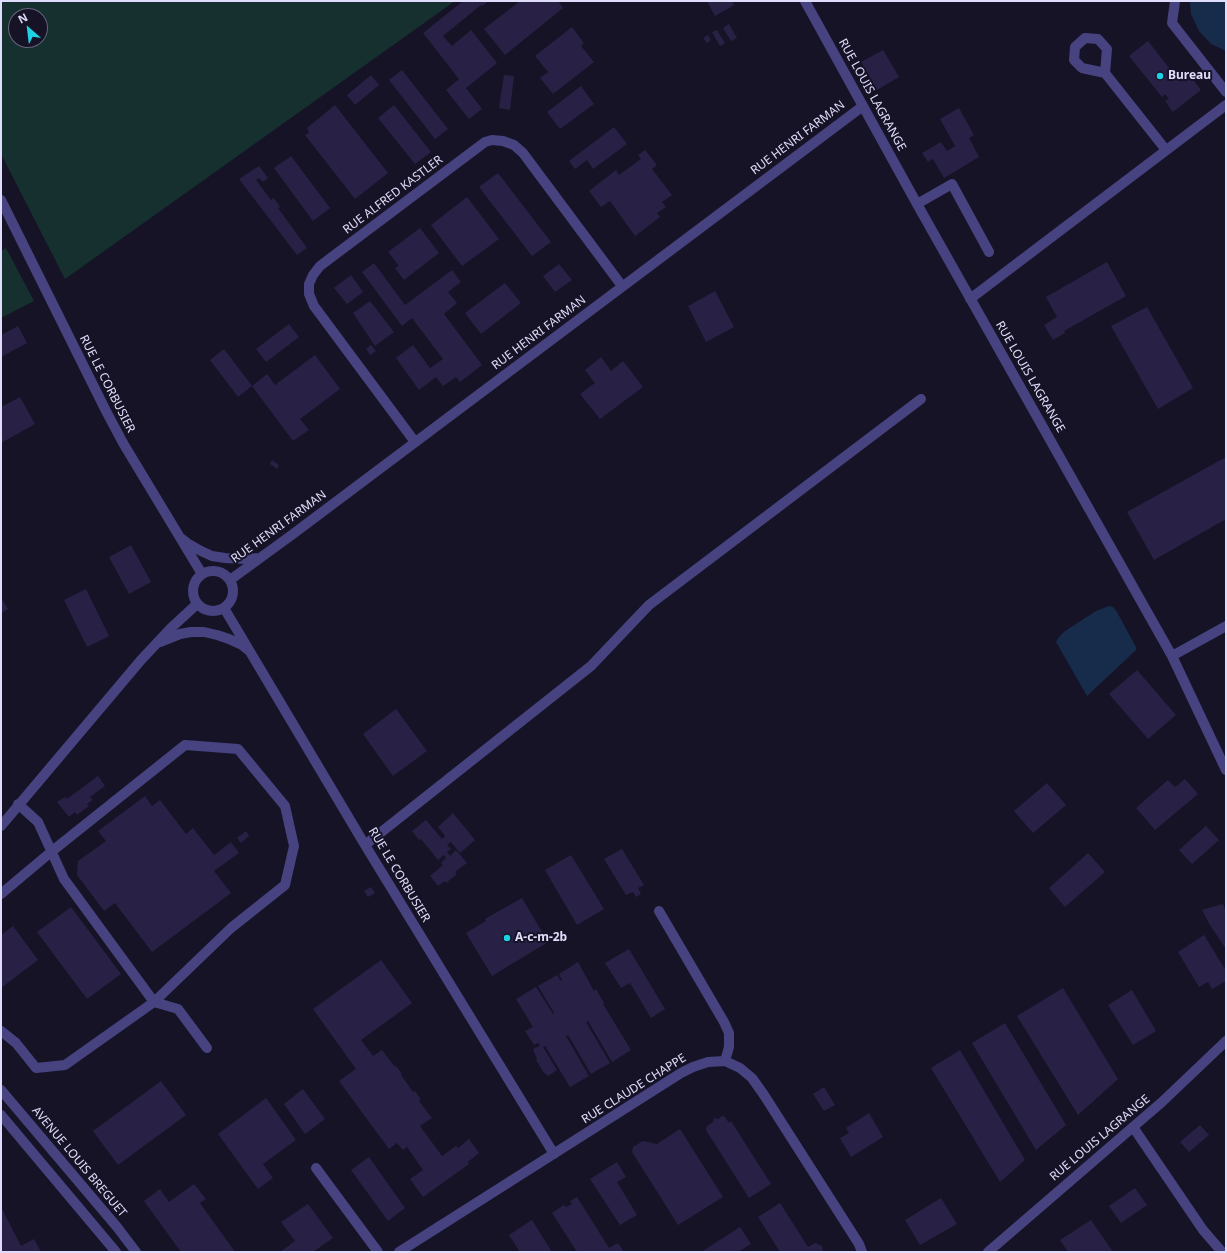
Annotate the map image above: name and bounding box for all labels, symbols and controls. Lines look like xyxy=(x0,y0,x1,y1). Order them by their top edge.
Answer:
north arrow xyxy=(8,8,48,48)
text: N xyxy=(15,9,30,27)
street label: RUE LOUIS LAGRANGE xyxy=(835,36,909,154)
place label: Bureau xyxy=(1168,69,1211,83)
marker: Bureau xyxy=(1155,71,1165,81)
street label: RUE HENRI FARMAN xyxy=(748,98,848,178)
street label: RUE ALFRED KASTLER xyxy=(340,153,446,237)
street label: RUE HENRI FARMAN xyxy=(489,293,589,373)
street label: RUE LOUIS LAGRANGE xyxy=(992,319,1068,435)
street label: RUE LE CORBUSIER xyxy=(76,333,138,435)
street label: RUE HENRI FARMAN xyxy=(229,488,329,566)
street label: RUE LE CORBUSIER xyxy=(365,825,433,925)
place label: A-c-m-2b xyxy=(515,931,567,945)
marker: A-c-m-2b xyxy=(502,933,512,943)
street label: RUE CLAUDE CHAPPE xyxy=(579,1051,689,1127)
street label: RUE LOUIS LAGRANGE xyxy=(1047,1092,1153,1184)
street label: AVENUE LOUIS BREGUET xyxy=(29,1104,129,1220)

